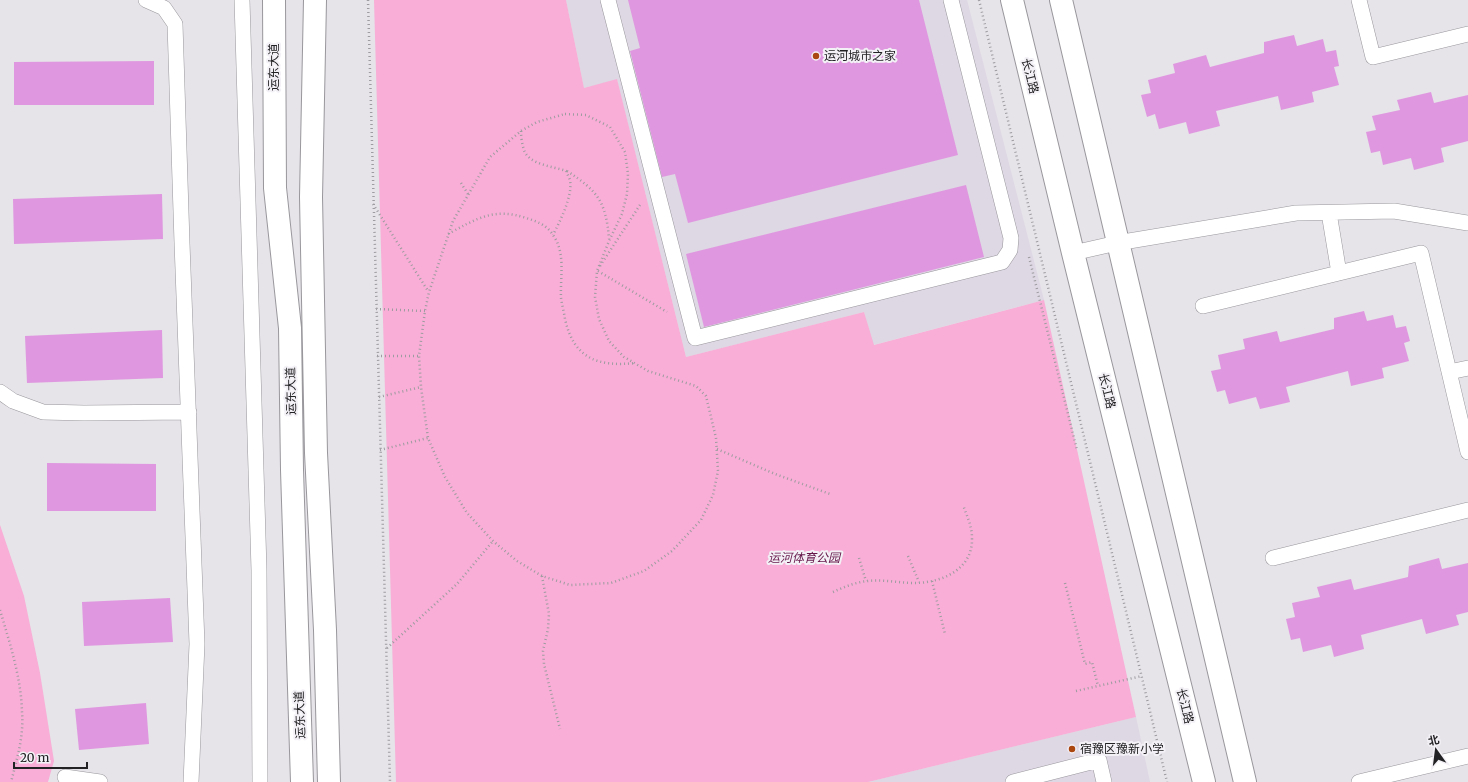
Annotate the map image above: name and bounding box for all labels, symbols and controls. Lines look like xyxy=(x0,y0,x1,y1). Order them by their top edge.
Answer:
street label: 运东大道 xyxy=(266,43,281,91)
place label: 运河城市之家 xyxy=(824,48,896,63)
marker: 运河城市之家 xyxy=(811,51,821,61)
street label: 长江路 xyxy=(1019,57,1042,95)
street label: 运东大道 xyxy=(283,367,298,415)
street label: 长江路 xyxy=(1096,372,1119,410)
park label: 运河体育公园 xyxy=(768,550,842,565)
street label: 长江路 xyxy=(1174,687,1197,725)
street label: 运东大道 xyxy=(291,691,308,739)
north arrow xyxy=(1416,730,1456,770)
text: 北 xyxy=(1427,732,1441,748)
place label: 宿豫区豫新小学 xyxy=(1080,741,1164,756)
scale bar xyxy=(14,744,87,770)
marker: 宿豫区豫新小学 xyxy=(1067,744,1077,754)
text: 20 m xyxy=(20,750,49,765)

